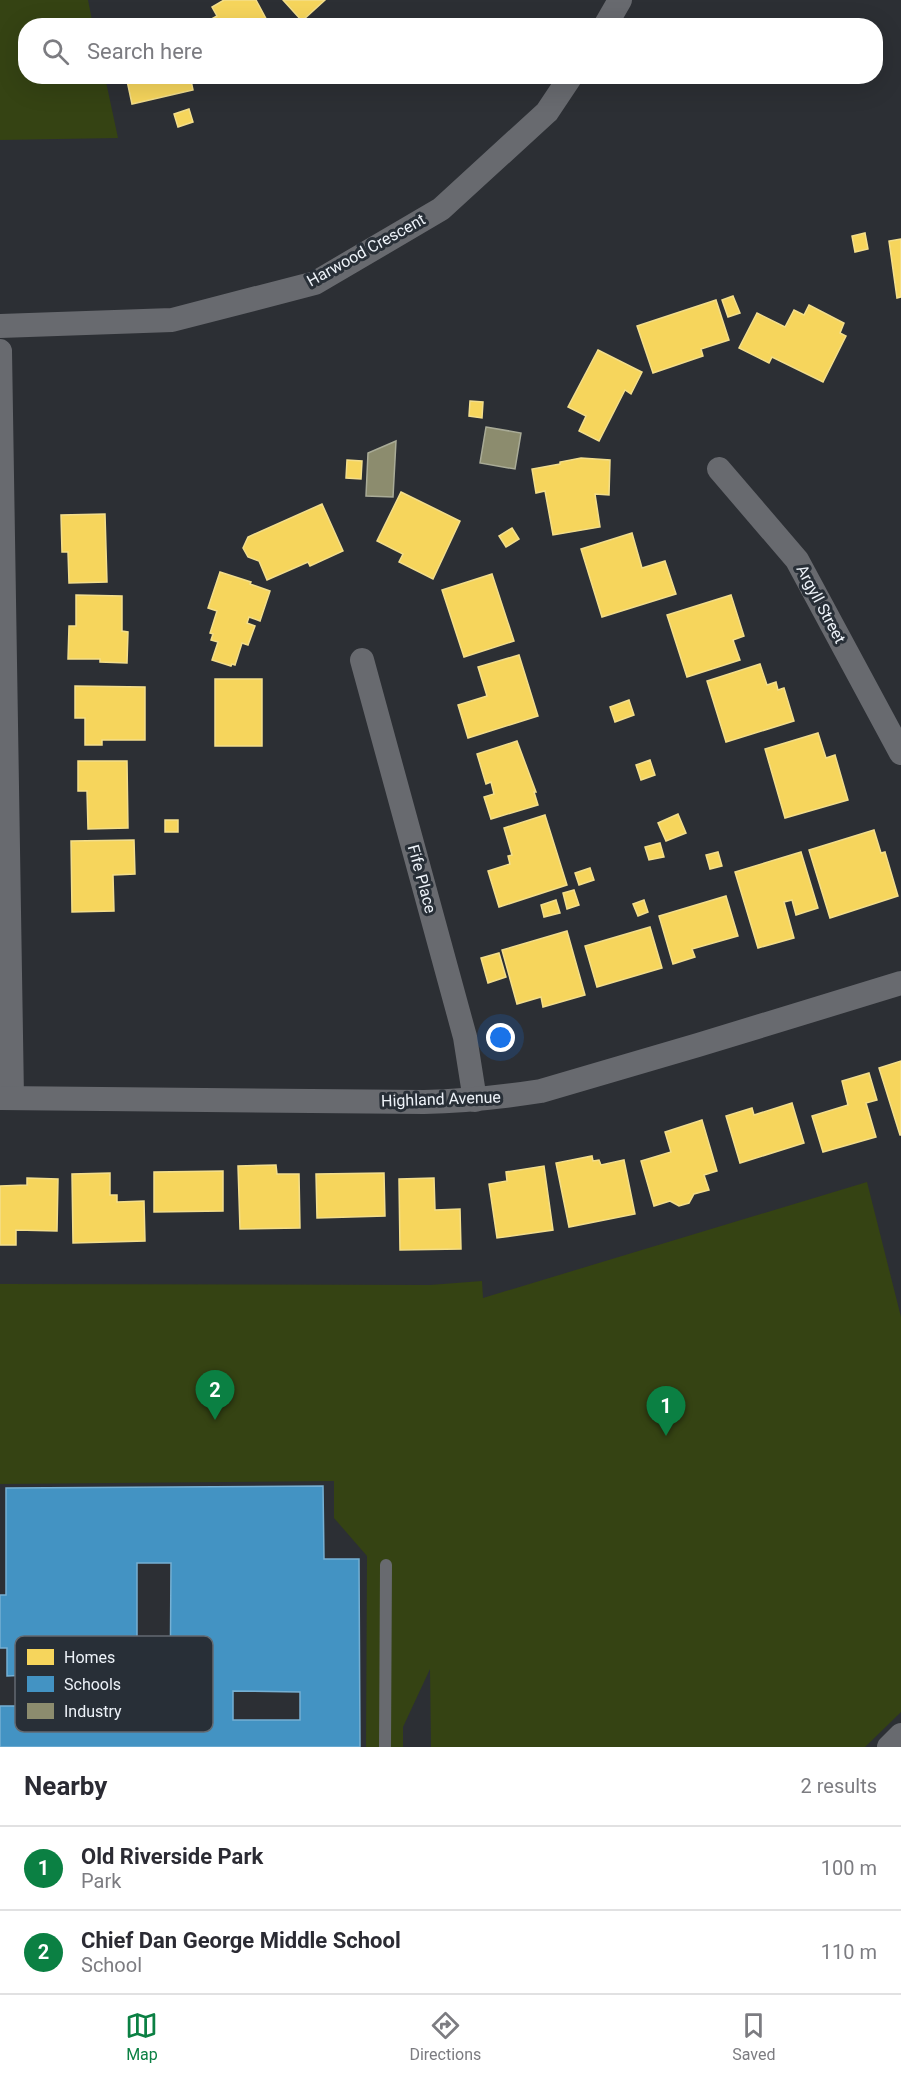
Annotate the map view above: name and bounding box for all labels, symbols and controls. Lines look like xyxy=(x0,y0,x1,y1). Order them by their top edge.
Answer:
search box xyxy=(18,18,883,84)
icon: search xyxy=(39,35,72,68)
text: Search here xyxy=(87,39,203,64)
street label: Harwood Crescent xyxy=(304,210,428,290)
street label: Argyll Street xyxy=(792,561,850,647)
street label: Fife Place xyxy=(404,843,440,915)
your location xyxy=(486,1023,515,1052)
street label: Highland Avenue xyxy=(381,1087,501,1111)
pin: 2 xyxy=(196,1370,234,1420)
pin: 1 xyxy=(646,1386,686,1436)
legend xyxy=(15,1636,213,1732)
text: Homes xyxy=(64,1648,115,1667)
text: Schools xyxy=(64,1675,121,1694)
text: Industry xyxy=(64,1702,122,1721)
text: Nearby xyxy=(24,1771,107,1801)
text: 2 results xyxy=(801,1774,877,1798)
text: Old Riverside Park xyxy=(81,1844,263,1869)
text: 1 xyxy=(38,1856,49,1880)
text: 100 m xyxy=(821,1856,877,1880)
text: Park xyxy=(81,1869,121,1893)
text: Chief Dan George Middle School xyxy=(81,1928,401,1953)
text: 2 xyxy=(38,1940,49,1964)
text: 110 m xyxy=(821,1940,877,1964)
text: School xyxy=(81,1953,142,1977)
tab: Map xyxy=(125,2009,158,2064)
tab: Directions xyxy=(409,2009,481,2064)
tab: Saved xyxy=(732,2009,776,2064)

